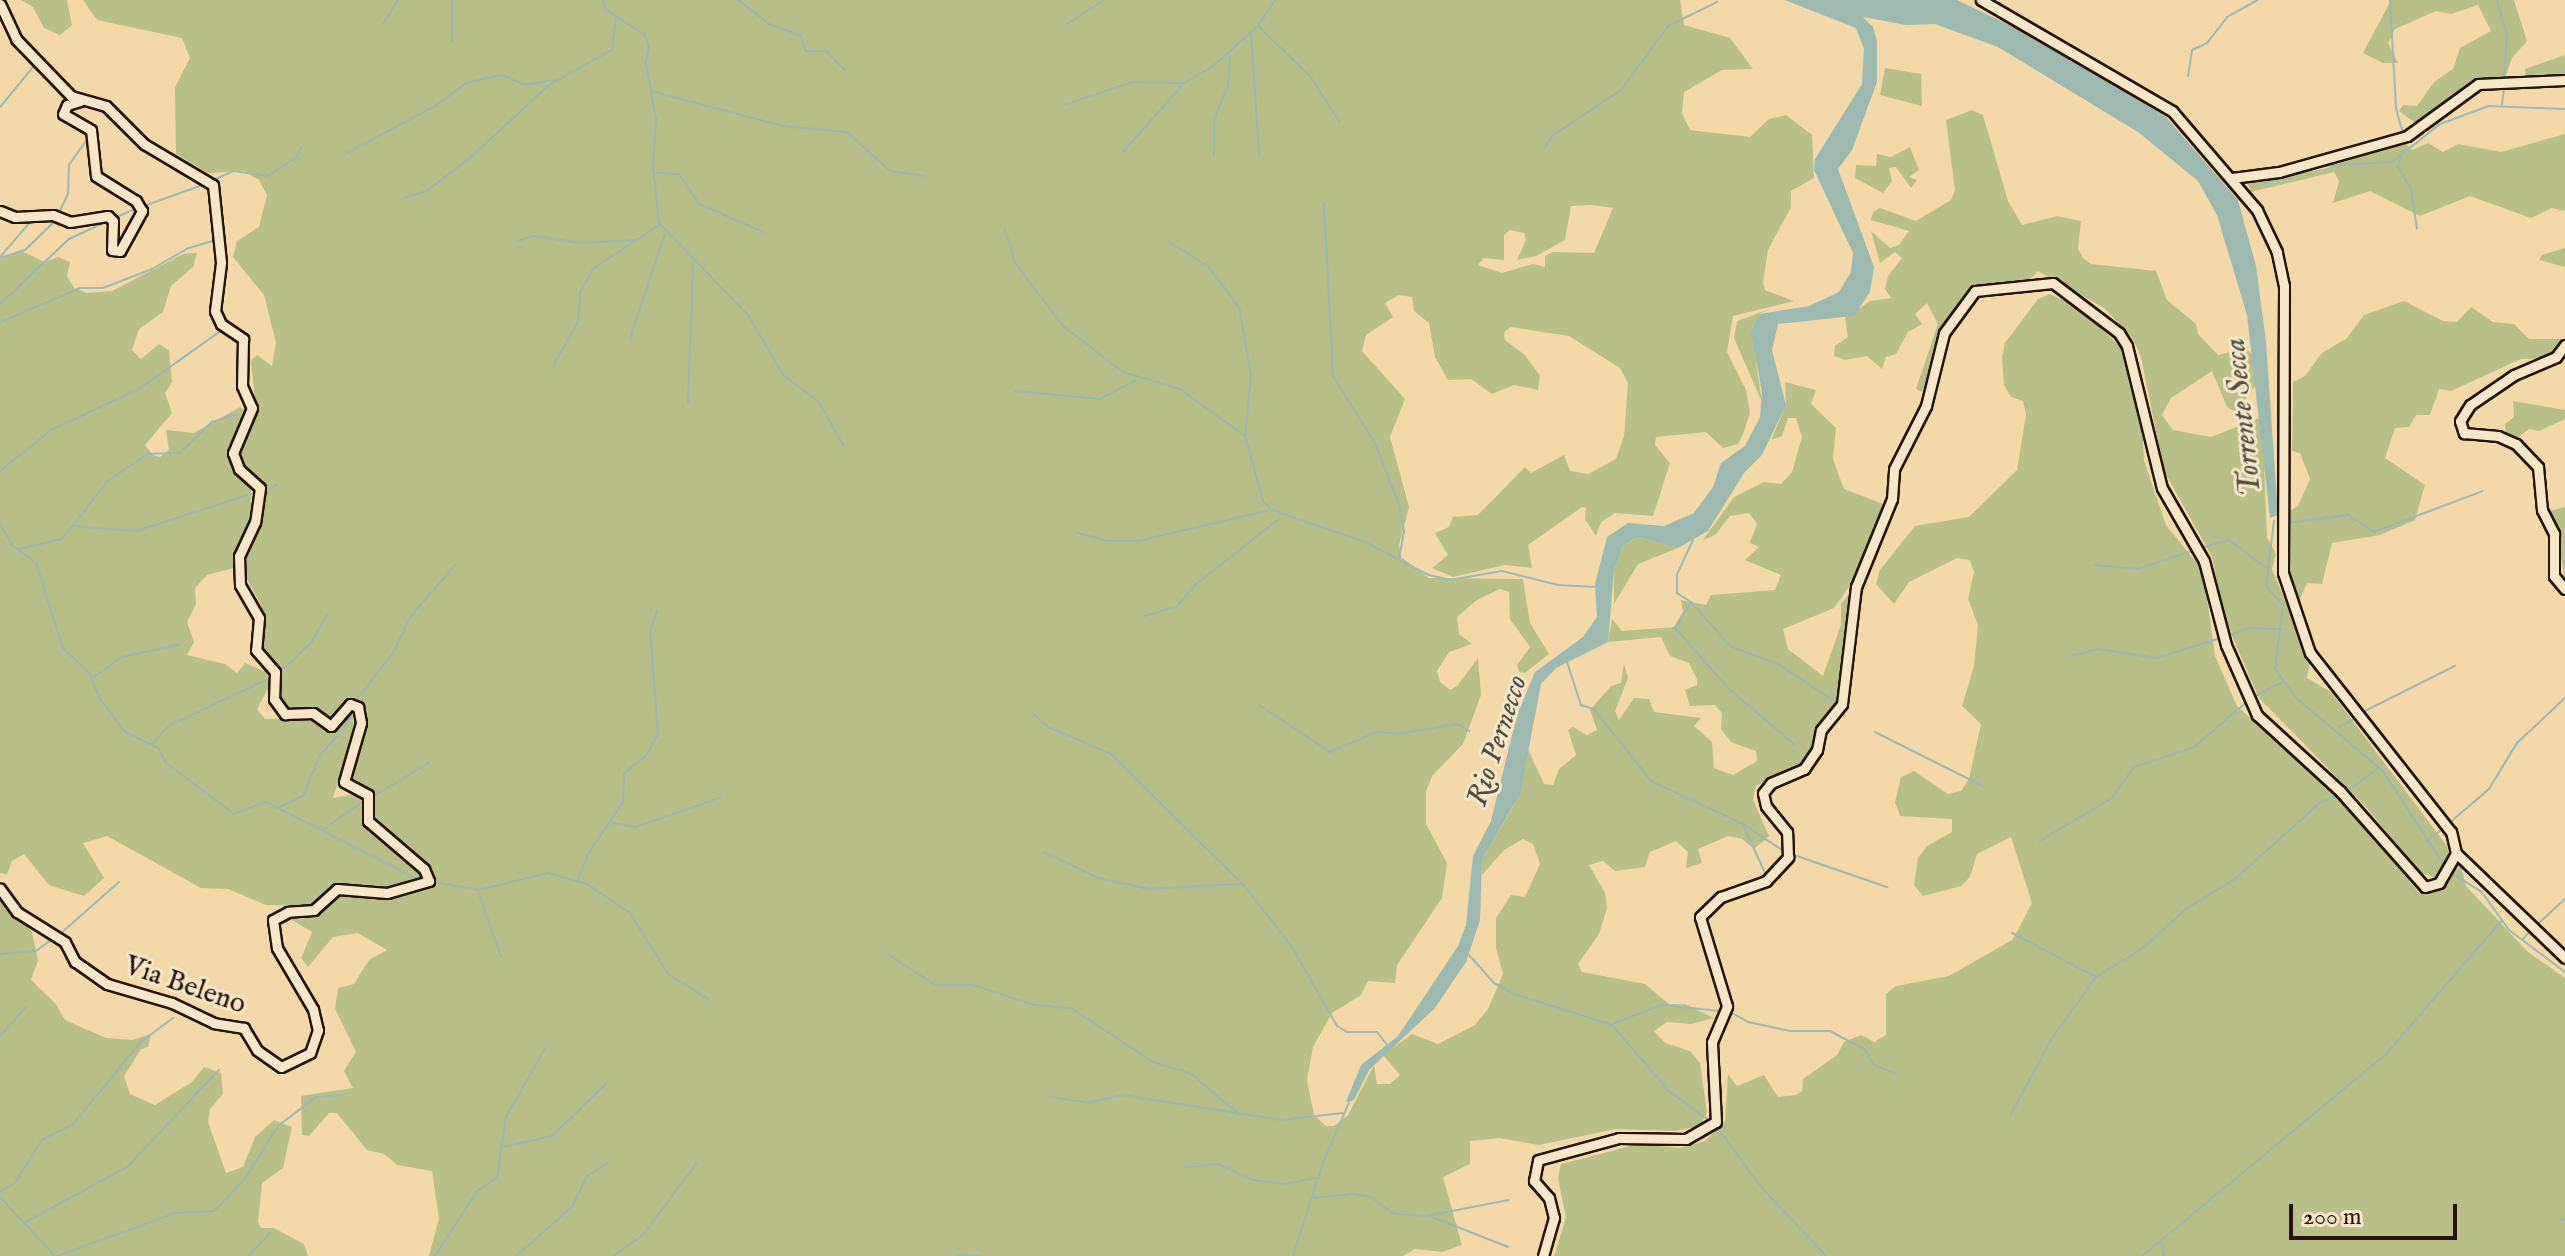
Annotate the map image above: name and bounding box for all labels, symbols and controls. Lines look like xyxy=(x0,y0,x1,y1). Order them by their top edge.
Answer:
water label: Torrente Secca xyxy=(2218,336,2270,498)
water label: Rio Pernecco xyxy=(1460,671,1536,811)
street label: Via Beleno xyxy=(120,950,250,1022)
scale bar xyxy=(2293,1188,2461,1238)
text: 200 m xyxy=(2303,1202,2362,1233)

